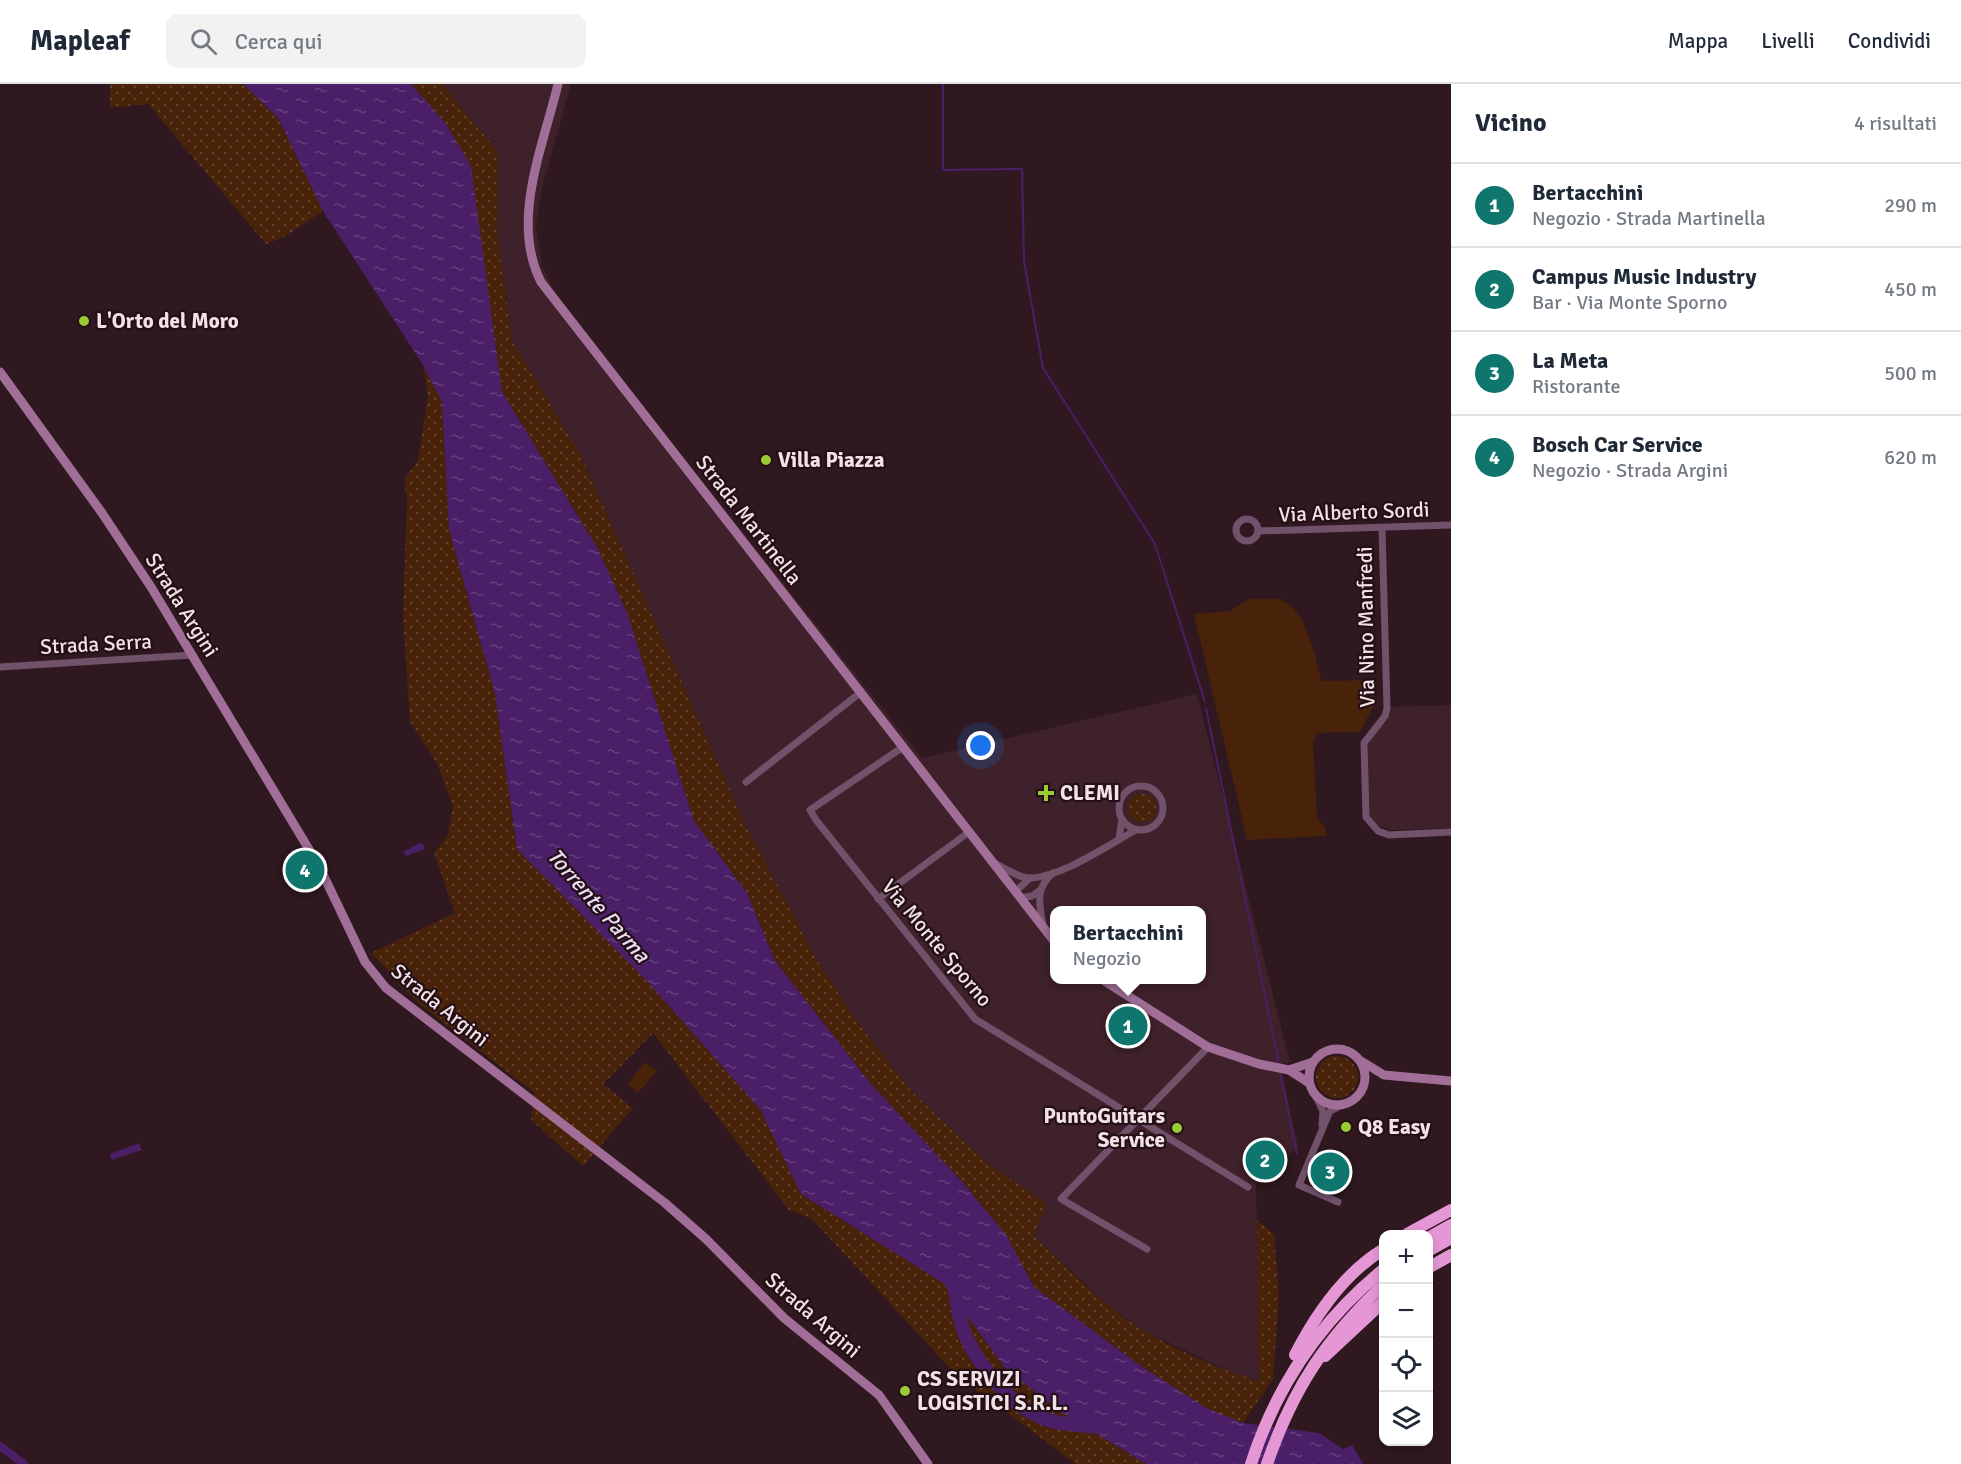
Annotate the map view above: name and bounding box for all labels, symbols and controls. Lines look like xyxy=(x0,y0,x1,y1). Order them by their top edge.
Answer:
search box xyxy=(166,14,586,68)
text: Mapleaf xyxy=(30,24,130,58)
icon: search xyxy=(187,25,220,58)
text: Cerca qui xyxy=(235,28,322,55)
text: Mappa xyxy=(1668,28,1728,54)
text: Livelli xyxy=(1761,28,1815,54)
text: Condividi xyxy=(1848,28,1931,54)
text: Vicino xyxy=(1475,107,1547,139)
text: 4 risultati xyxy=(1854,111,1937,136)
text: Bertacchini xyxy=(1532,179,1643,206)
text: 1 xyxy=(1489,193,1500,218)
text: 290 m xyxy=(1884,193,1937,218)
text: Negozio · Strada Martinella xyxy=(1532,206,1766,231)
text: Campus Music Industry xyxy=(1532,263,1756,290)
text: 2 xyxy=(1489,277,1500,302)
text: 450 m xyxy=(1884,277,1937,302)
text: Bar · Via Monte Sporno xyxy=(1532,290,1727,315)
place label: L'Orto del Moro xyxy=(96,308,239,334)
marker: L'Orto del Moro xyxy=(77,314,91,328)
text: La Meta xyxy=(1532,347,1608,374)
text: 3 xyxy=(1489,361,1500,386)
text: 500 m xyxy=(1884,361,1937,386)
text: Ristorante xyxy=(1532,374,1621,399)
text: Bosch Car Service xyxy=(1532,431,1703,458)
text: 4 xyxy=(1489,445,1500,470)
text: 620 m xyxy=(1884,445,1937,470)
place label: Villa Piazza xyxy=(778,447,885,473)
street label: Strada Martinella xyxy=(690,450,808,590)
marker: Villa Piazza xyxy=(759,453,773,467)
text: Negozio · Strada Argini xyxy=(1532,458,1728,483)
street label: Via Alberto Sordi xyxy=(1278,496,1430,528)
street label: Via Nino Manfredi xyxy=(1352,546,1380,708)
street label: Strada Argini xyxy=(140,548,224,662)
street label: Strada Serra xyxy=(40,628,152,660)
your location xyxy=(966,731,995,760)
place label: CLEMI xyxy=(1060,780,1120,806)
marker: CLEMI xyxy=(1037,784,1055,802)
water label: Torrente Parma xyxy=(542,843,656,969)
pin: 4 xyxy=(286,848,324,892)
street label: Via Monte Sporno xyxy=(876,874,998,1012)
popup xyxy=(1050,906,1206,984)
text: Bertacchini xyxy=(1072,919,1184,946)
text: Negozio xyxy=(1072,946,1141,971)
street label: Strada Argini xyxy=(386,958,494,1052)
pin: 1 xyxy=(1108,1004,1148,1048)
place label: PuntoGuitars Service xyxy=(1043,1103,1165,1153)
place label: Q8 Easy xyxy=(1358,1114,1431,1140)
marker: Q8 Easy xyxy=(1339,1120,1353,1134)
marker: PuntoGuitars Service xyxy=(1170,1121,1184,1135)
pin: 2 xyxy=(1246,1138,1284,1182)
pin: 3 xyxy=(1310,1150,1350,1194)
map controls xyxy=(1379,1230,1433,1446)
button: + xyxy=(1379,1230,1433,1284)
street label: Strada Argini xyxy=(760,1267,866,1363)
button: − xyxy=(1379,1284,1433,1338)
button: locate xyxy=(1379,1338,1433,1392)
place label: CS SERVIZI LOGISTICI S.R.L. xyxy=(917,1366,1068,1416)
marker: CS SERVIZI LOGISTICI S.R.L. xyxy=(898,1384,912,1398)
button: layers xyxy=(1379,1392,1433,1446)

